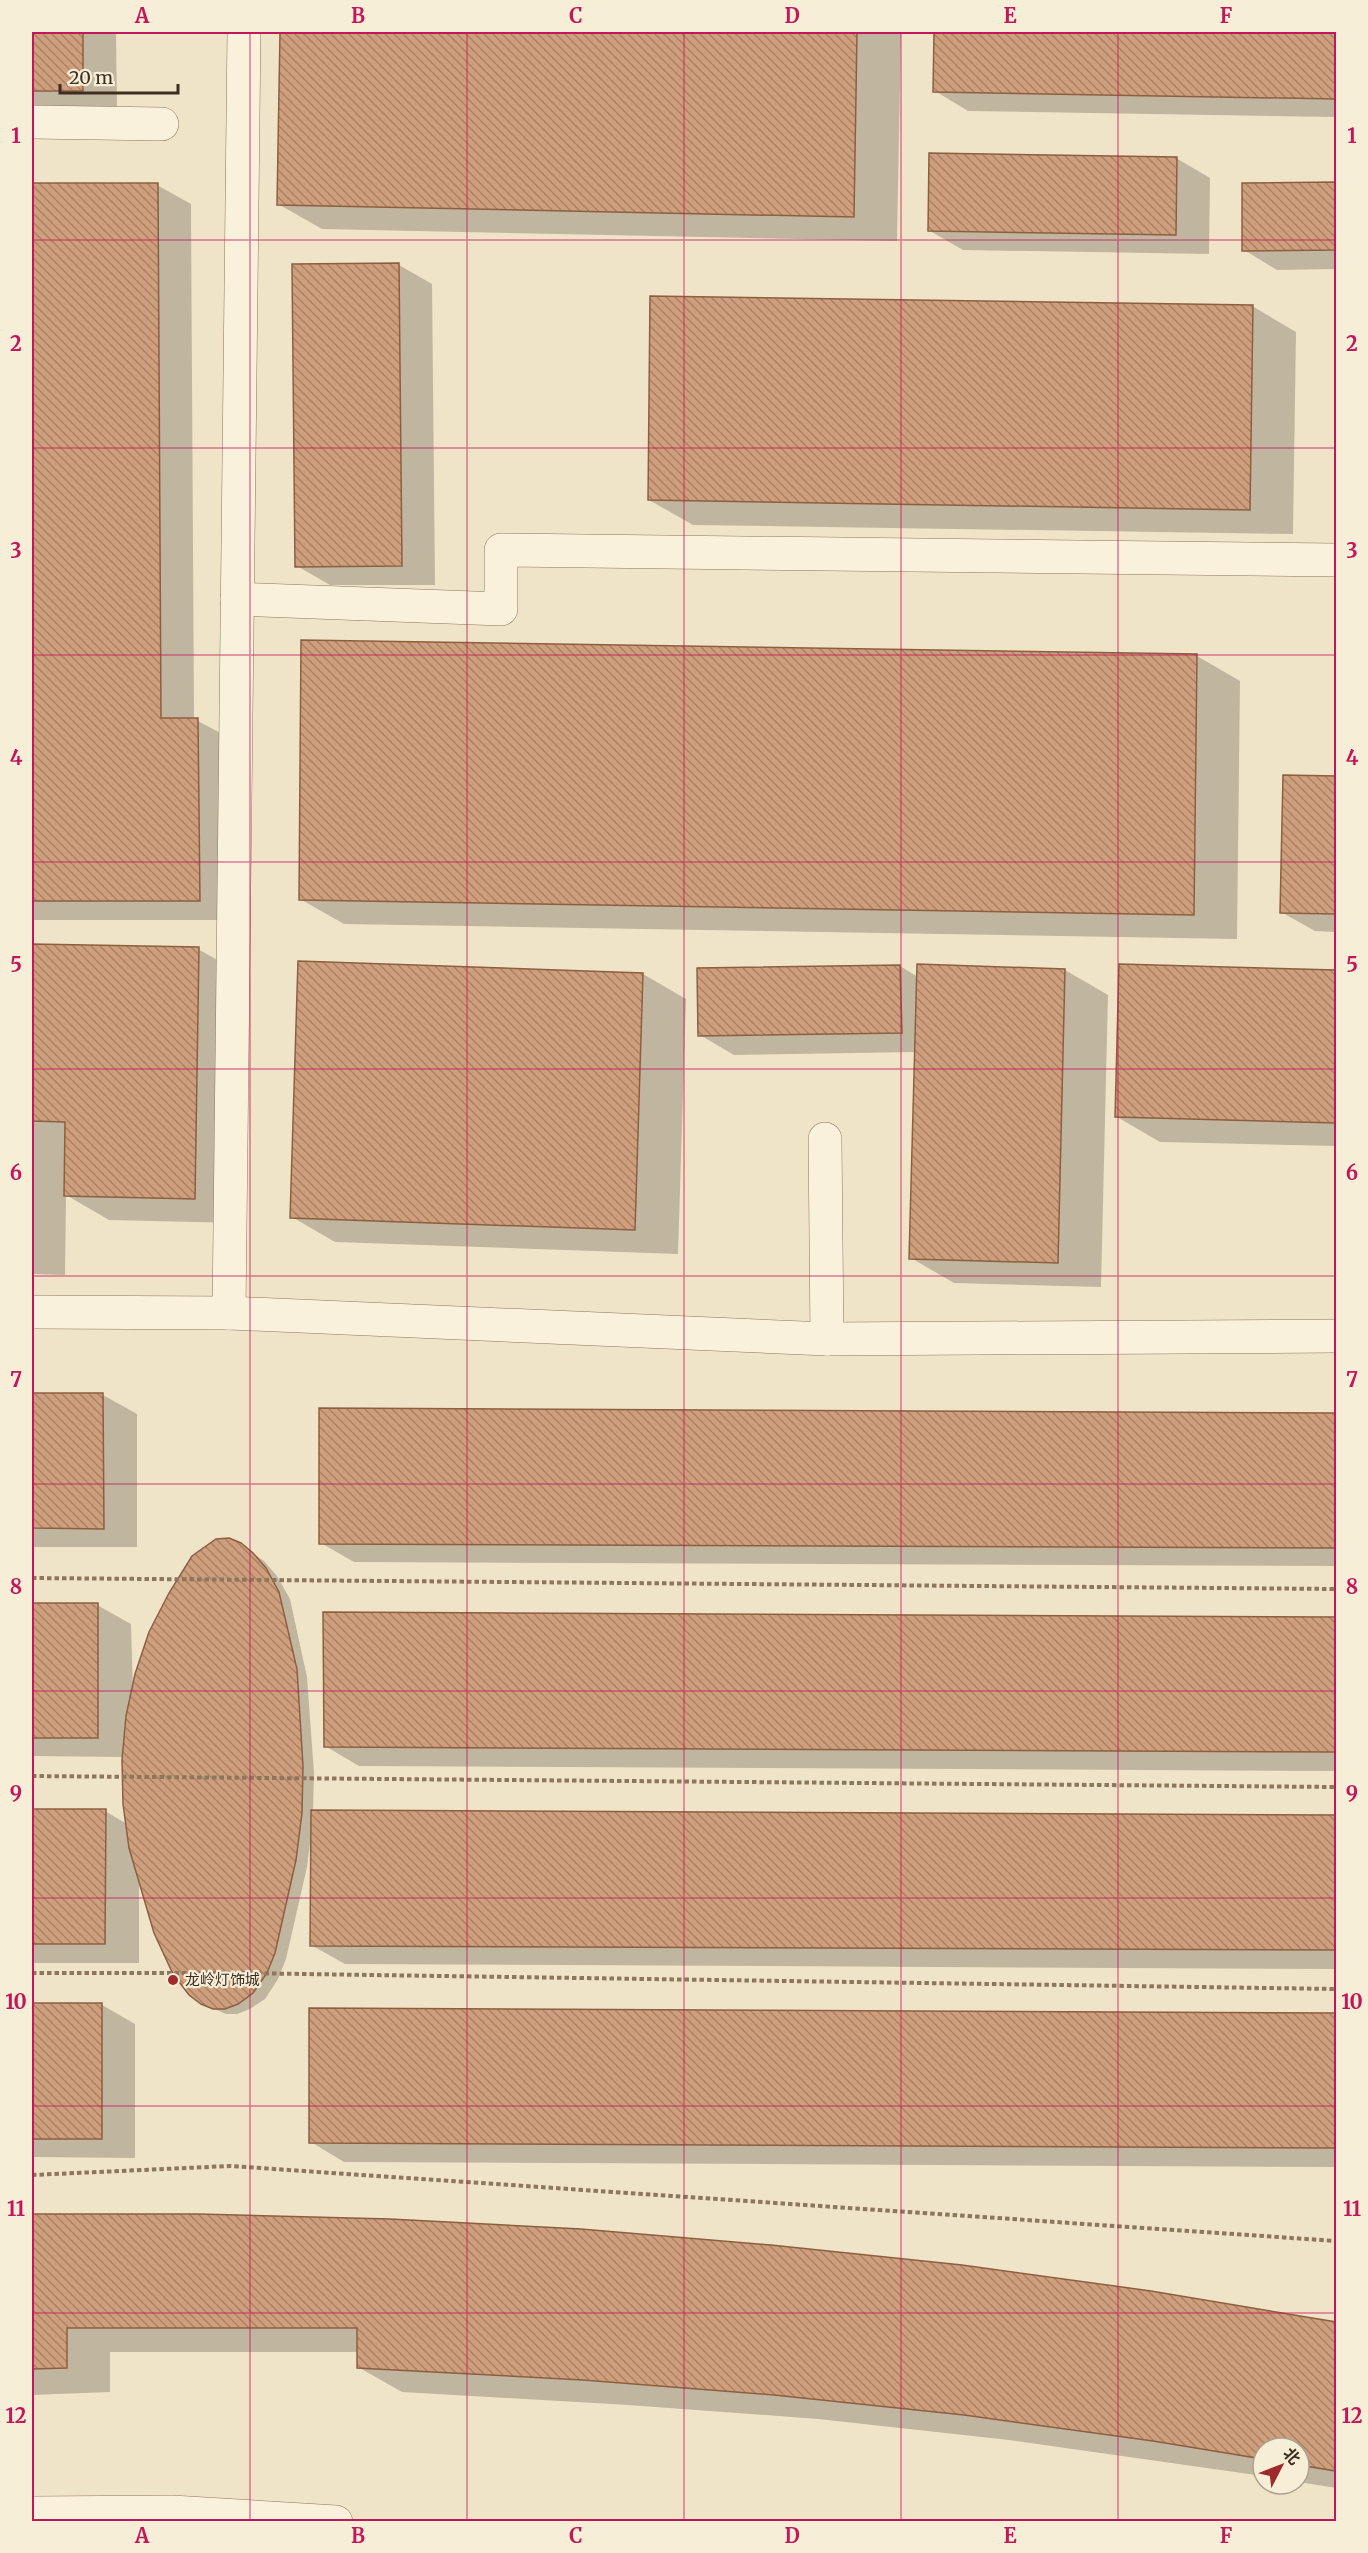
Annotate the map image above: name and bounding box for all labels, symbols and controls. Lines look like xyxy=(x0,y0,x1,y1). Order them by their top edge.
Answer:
text: A xyxy=(134,3,150,28)
text: B xyxy=(351,3,365,28)
text: C xyxy=(569,3,583,28)
text: D xyxy=(784,3,800,28)
text: E xyxy=(1003,3,1017,28)
text: F xyxy=(1220,3,1233,28)
scale bar xyxy=(60,57,178,95)
text: 20 m xyxy=(69,66,113,89)
text: 1 xyxy=(11,123,21,148)
text: 1 xyxy=(1347,123,1357,148)
text: 2 xyxy=(10,331,22,356)
text: 2 xyxy=(1346,331,1358,356)
text: 3 xyxy=(10,538,22,563)
text: 3 xyxy=(1346,538,1358,563)
text: 4 xyxy=(10,745,23,770)
text: 4 xyxy=(1346,745,1359,770)
text: 5 xyxy=(10,952,22,977)
text: 5 xyxy=(1346,952,1358,977)
text: 6 xyxy=(10,1160,22,1185)
text: 6 xyxy=(1346,1160,1358,1185)
text: 7 xyxy=(10,1367,22,1392)
text: 7 xyxy=(1346,1367,1358,1392)
text: 8 xyxy=(10,1574,22,1599)
text: 8 xyxy=(1346,1574,1358,1599)
text: 9 xyxy=(10,1781,22,1806)
text: 9 xyxy=(1346,1781,1358,1806)
place label: 龙岭灯饰城 xyxy=(185,1970,260,1989)
marker: 龙岭灯饰城 xyxy=(166,1973,180,1987)
text: 10 xyxy=(5,1989,27,2014)
text: 10 xyxy=(1341,1989,1363,2014)
text: 11 xyxy=(7,2196,25,2221)
text: 11 xyxy=(1343,2196,1361,2221)
text: 12 xyxy=(6,2403,27,2428)
text: 12 xyxy=(1342,2403,1363,2428)
north arrow xyxy=(1251,2436,1311,2496)
text: 北 xyxy=(1279,2443,1305,2469)
text: A xyxy=(134,2523,150,2548)
text: B xyxy=(351,2523,365,2548)
text: C xyxy=(569,2523,583,2548)
text: D xyxy=(784,2523,800,2548)
text: E xyxy=(1003,2523,1017,2548)
text: F xyxy=(1220,2523,1233,2548)

